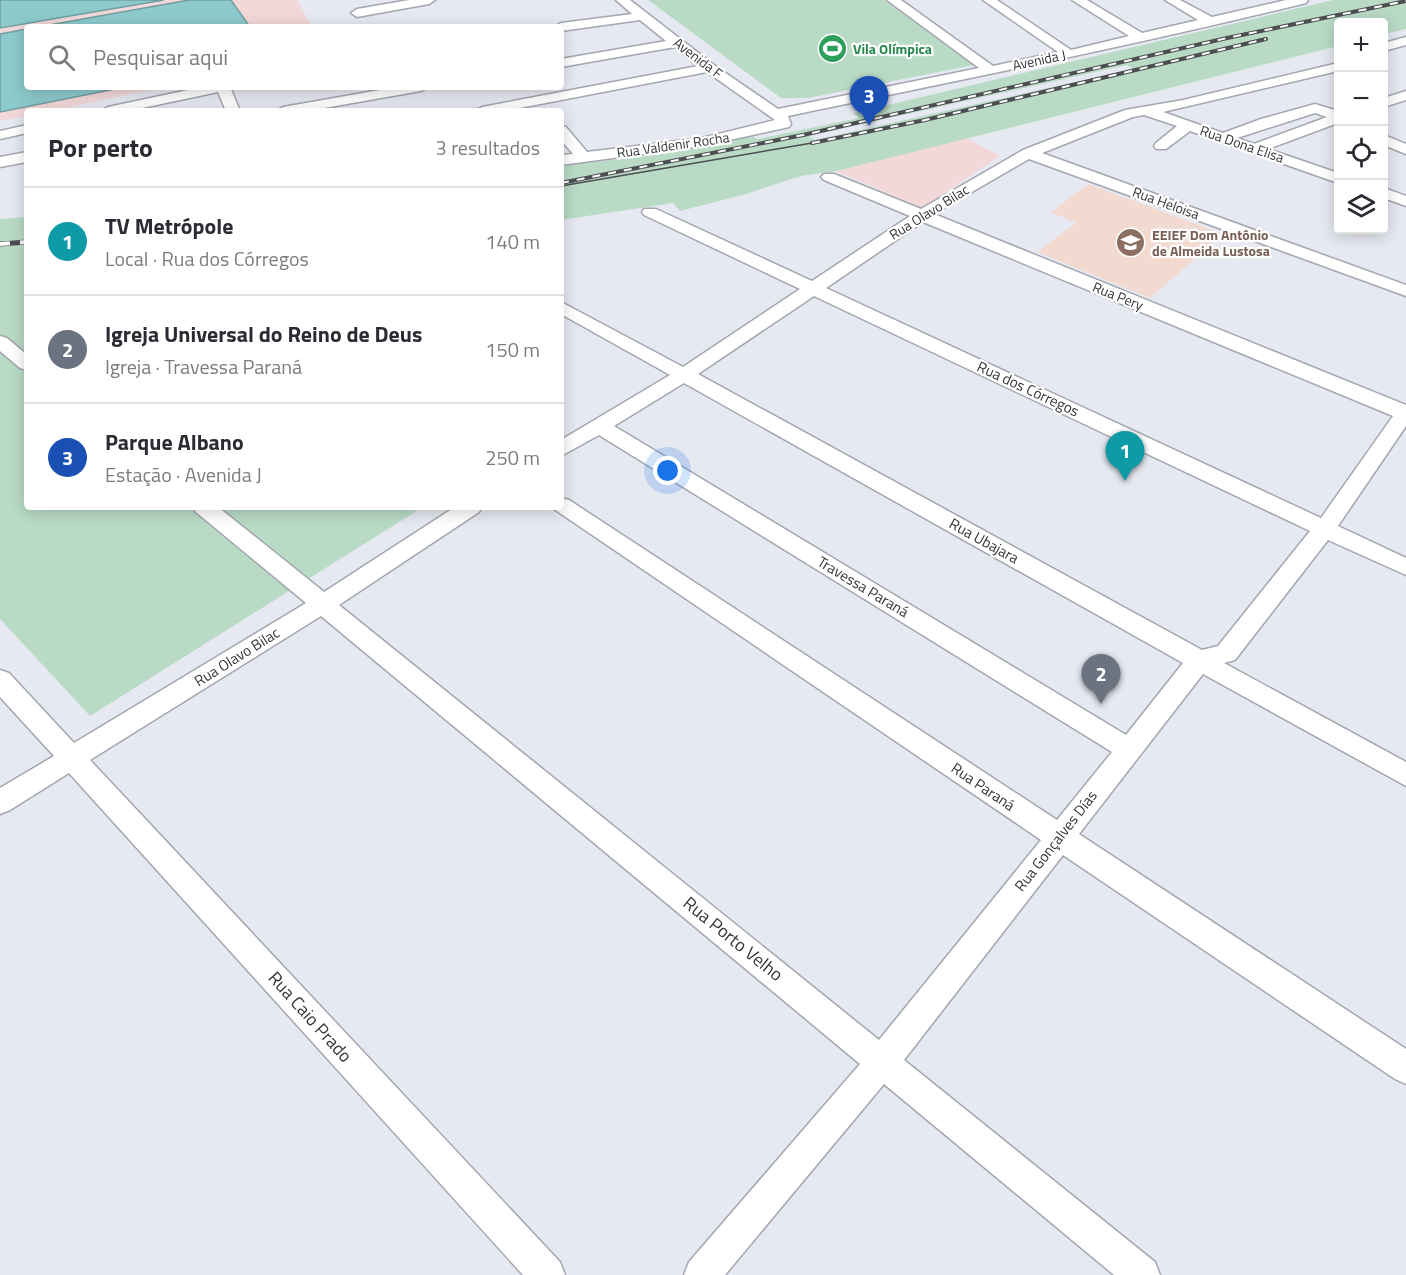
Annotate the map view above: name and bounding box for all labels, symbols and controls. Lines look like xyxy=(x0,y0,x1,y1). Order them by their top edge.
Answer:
map controls xyxy=(1334,18,1388,234)
button: + xyxy=(1334,18,1388,72)
search box xyxy=(24,24,564,90)
street label: Avenida F xyxy=(669,32,727,83)
sports icon: Vila Olímpica xyxy=(816,33,848,65)
place label: Vila Olímpica xyxy=(853,38,932,59)
text: Pesquisar aqui xyxy=(93,40,228,74)
icon: search xyxy=(45,41,78,74)
street label: Avenida J xyxy=(1010,44,1067,75)
button: − xyxy=(1334,72,1388,126)
pin: 3 xyxy=(850,76,888,126)
street label: Rua Dona Elisa xyxy=(1197,119,1287,168)
street label: Rua Valdenir Rocha xyxy=(615,126,731,163)
button: locate xyxy=(1334,126,1388,180)
text: Por perto xyxy=(48,128,153,167)
text: 3 resultados xyxy=(436,132,540,163)
street label: Rua Olavo Bilac xyxy=(885,179,973,245)
button: layers xyxy=(1334,180,1388,234)
street label: Rua Heloisa xyxy=(1130,181,1203,224)
text: TV Metrópole xyxy=(105,209,233,243)
place label: EEIEF Dom Antônio de Almeida Lustosa xyxy=(1152,224,1270,261)
text: 1 xyxy=(62,226,73,257)
text: 140 m xyxy=(485,226,540,257)
school or university icon: EEIEF Dom Antônio de Almeida Lustosa xyxy=(1115,227,1147,259)
text: Local · Rua dos Córregos xyxy=(105,243,309,274)
street label: Rua Pery xyxy=(1090,276,1147,315)
text: Igreja Universal do Reino de Deus xyxy=(105,317,422,351)
text: 2 xyxy=(62,334,73,365)
text: 150 m xyxy=(485,334,540,365)
text: Igreja · Travessa Paraná xyxy=(105,351,302,382)
street label: Rua dos Córregos xyxy=(973,355,1083,422)
text: Parque Albano xyxy=(105,425,244,459)
pin: 1 xyxy=(1106,432,1144,481)
text: 3 xyxy=(62,442,73,473)
text: 250 m xyxy=(485,442,540,473)
your location xyxy=(653,456,682,485)
text: Estação · Avenida J xyxy=(105,459,262,490)
street label: Rua Ubajara xyxy=(945,512,1024,569)
street label: Travessa Paraná xyxy=(813,550,914,623)
street label: Rua Olavo Bilac xyxy=(189,621,284,692)
pin: 2 xyxy=(1082,654,1120,704)
street label: Rua Paraná xyxy=(947,757,1020,817)
street label: Rua Gonçalves Días xyxy=(1009,785,1103,896)
street label: Rua Porto Velho xyxy=(677,890,789,987)
street label: Rua Caio Prado xyxy=(262,965,359,1068)

